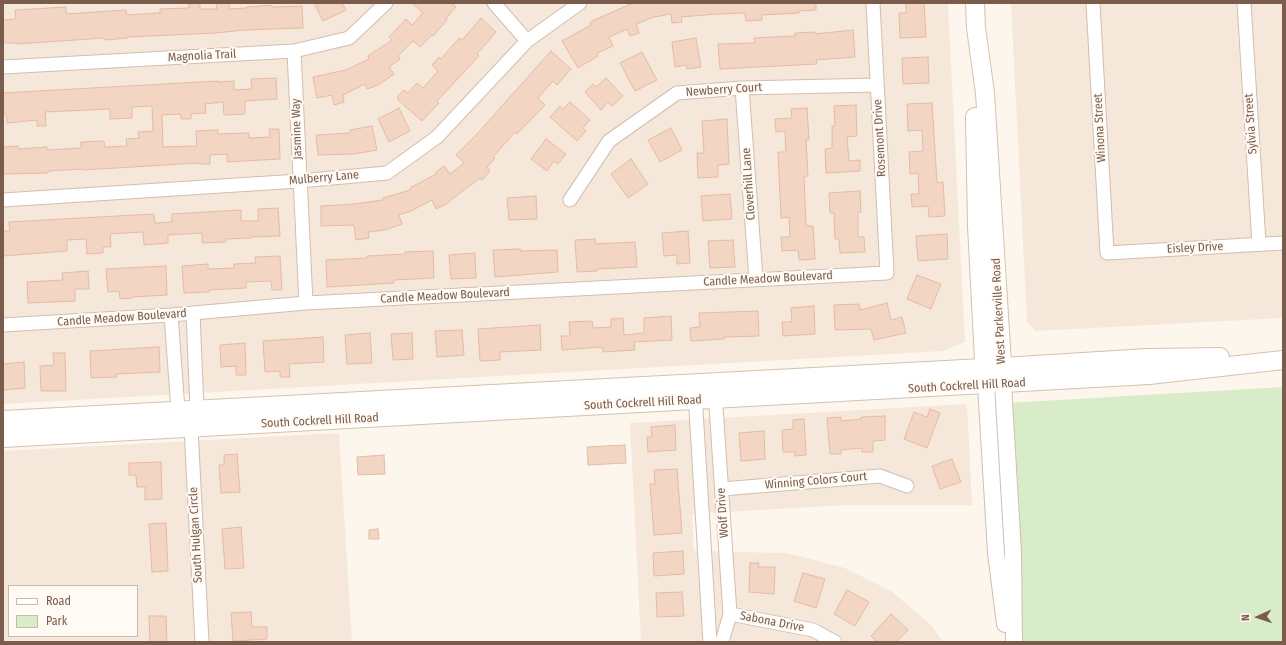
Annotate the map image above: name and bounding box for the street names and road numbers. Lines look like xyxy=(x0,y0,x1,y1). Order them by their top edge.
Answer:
street label: Magnolia Trail xyxy=(167,47,237,65)
street label: Newberry Court xyxy=(685,80,763,100)
street label: Winona Street xyxy=(1091,93,1109,163)
street label: Sylvia Street xyxy=(1242,93,1260,155)
street label: Jasmine Way xyxy=(289,98,305,160)
street label: Rosemont Drive xyxy=(871,99,889,177)
street label: Cloverhill Lane xyxy=(739,147,759,221)
street label: Mulberry Lane xyxy=(288,168,360,188)
street label: Eisley Drive xyxy=(1166,239,1224,257)
street label: West Parkerville Road xyxy=(989,258,1009,364)
street label: Candle Meadow Boulevard xyxy=(703,268,833,290)
street label: Candle Meadow Boulevard xyxy=(380,285,510,307)
street label: Candle Meadow Boulevard xyxy=(57,306,187,330)
street label: South Cockrell Hill Road xyxy=(908,376,1026,396)
street label: South Cockrell Hill Road xyxy=(584,393,702,413)
street label: South Cockrell Hill Road xyxy=(261,411,379,431)
street label: Winning Colors Court xyxy=(764,469,868,493)
street label: South Hulgan Circle xyxy=(186,487,206,583)
street label: Wolf Drive xyxy=(714,487,732,539)
street label: Sabona Drive xyxy=(739,609,805,635)

